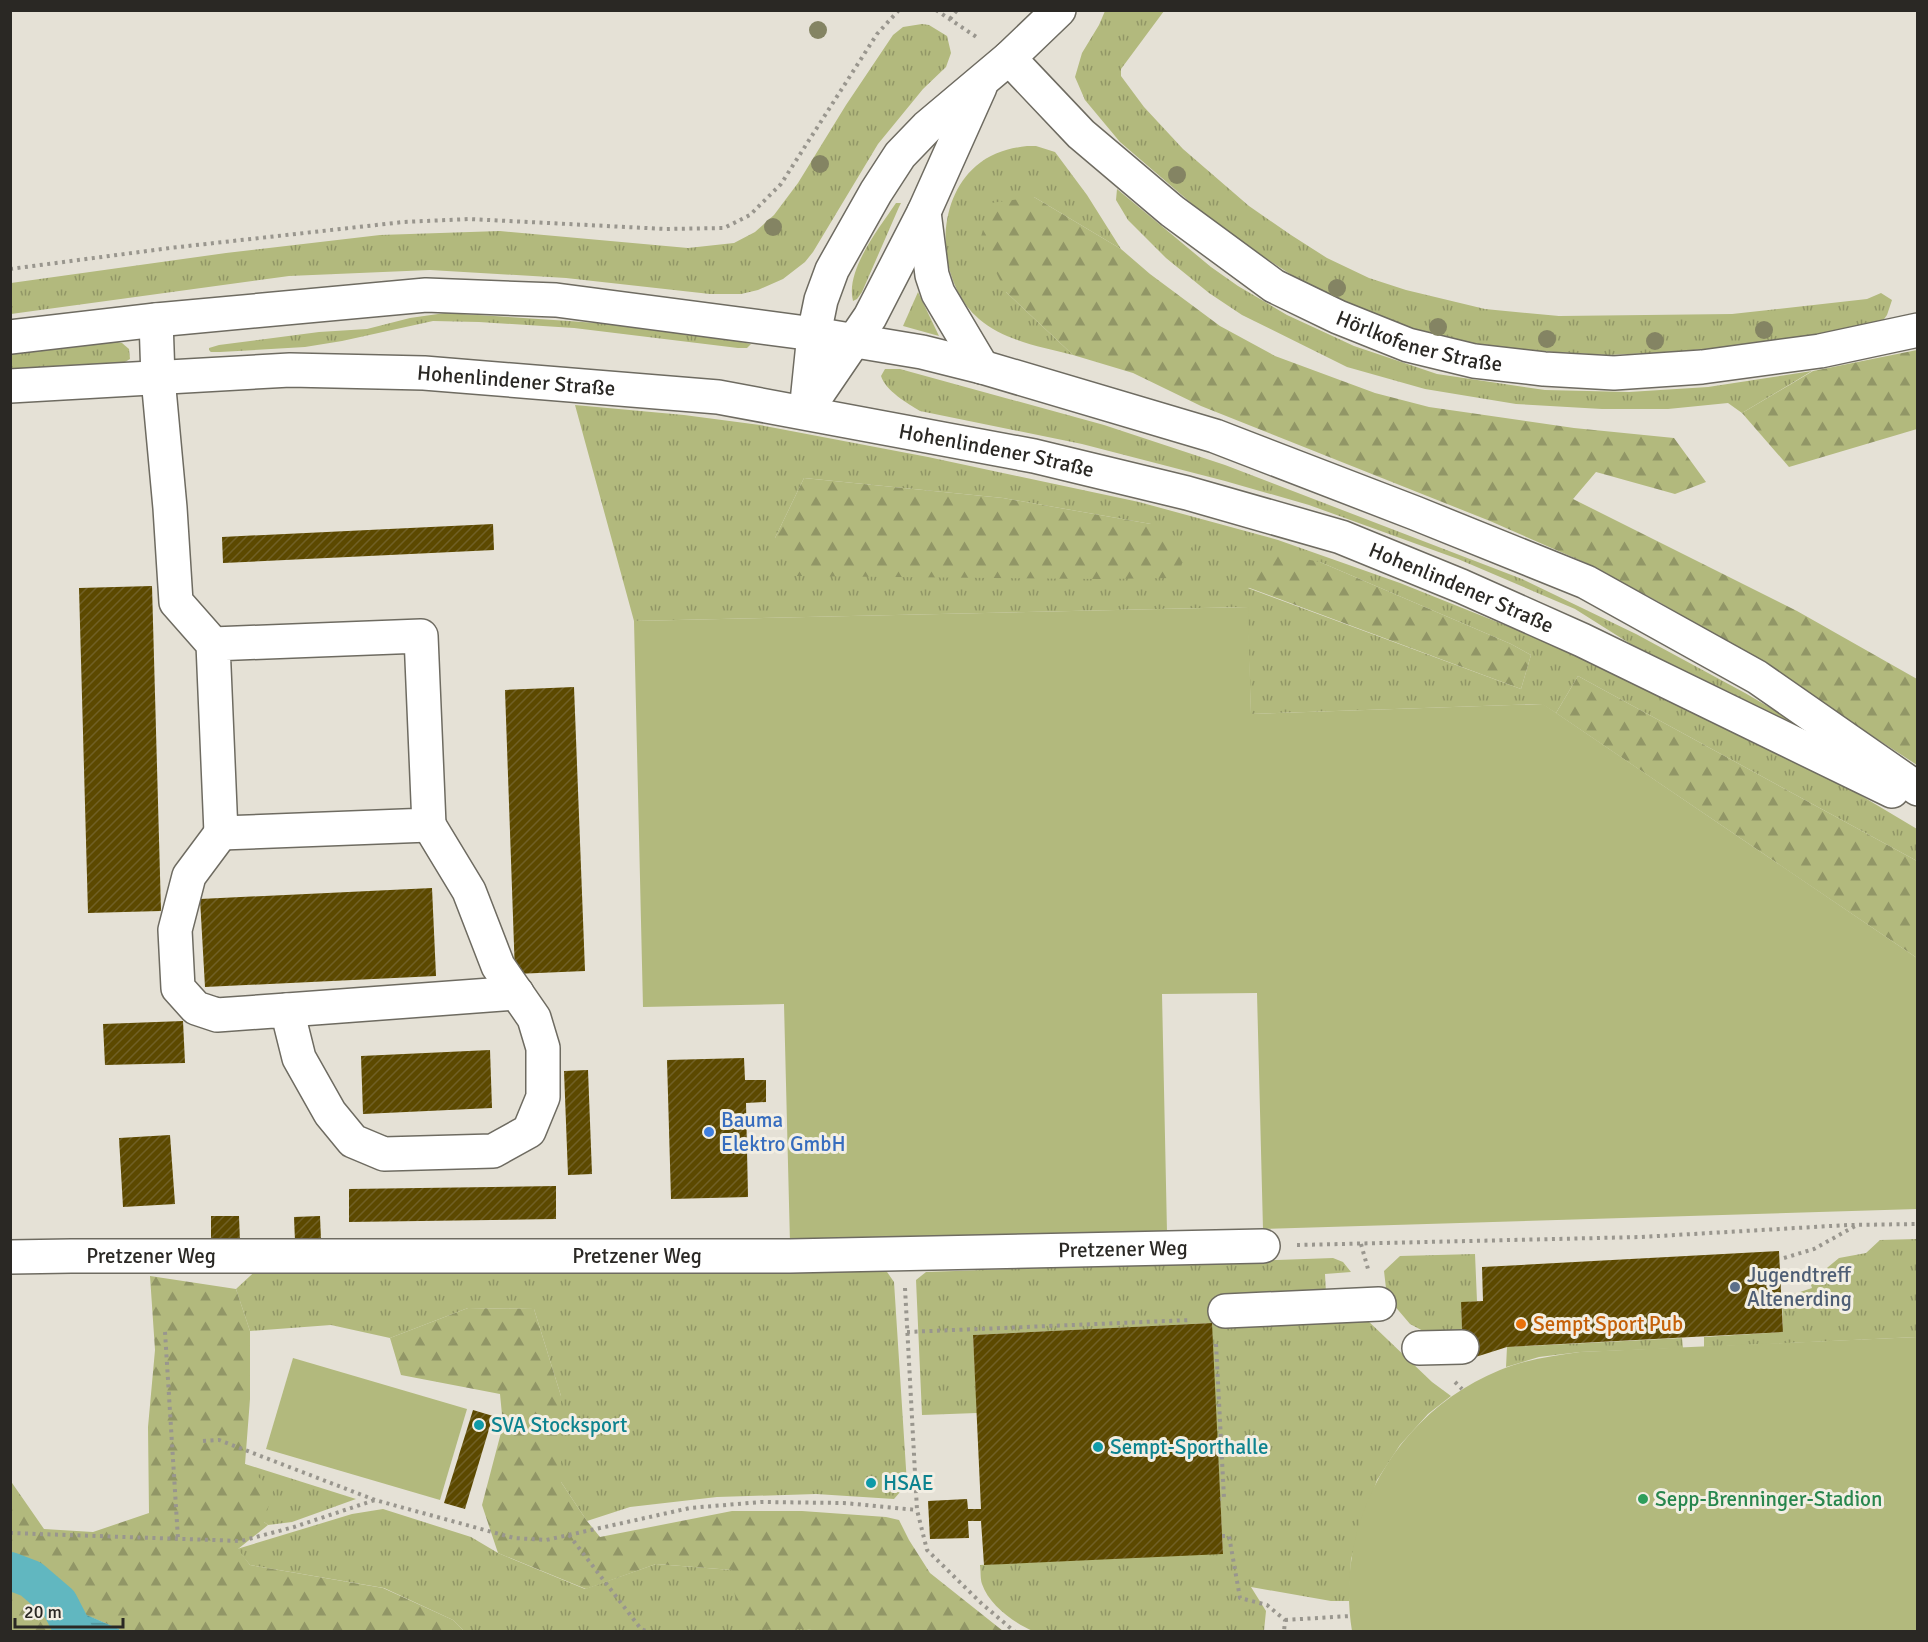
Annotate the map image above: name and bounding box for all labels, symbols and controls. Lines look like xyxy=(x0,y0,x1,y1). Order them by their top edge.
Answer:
street label: Hörlkofener Straße xyxy=(1332,305,1504,377)
street label: Hohenlindener Straße xyxy=(416,359,616,402)
street label: Hohenlindener Straße xyxy=(897,418,1097,483)
street label: Hohenlindener Straße xyxy=(1365,537,1558,639)
place label: Bauma Elektro GmbH xyxy=(721,1107,846,1157)
marker: Bauma Elektro GmbH xyxy=(702,1125,716,1139)
street label: Pretzener Weg xyxy=(1058,1235,1188,1263)
street label: Pretzener Weg xyxy=(86,1243,216,1269)
street label: Pretzener Weg xyxy=(572,1243,702,1269)
place label: Jugendtreff Altenerding xyxy=(1747,1262,1852,1312)
marker: Jugendtreff Altenerding xyxy=(1728,1280,1742,1294)
place label: Sempt Sport Pub xyxy=(1533,1311,1683,1337)
marker: Sempt Sport Pub xyxy=(1514,1317,1528,1331)
place label: SVA Stocksport xyxy=(491,1412,627,1438)
marker: SVA Stocksport xyxy=(472,1418,486,1432)
place label: Sempt-Sporthalle xyxy=(1110,1434,1268,1460)
marker: Sempt-Sporthalle xyxy=(1091,1440,1105,1454)
place label: HSAE xyxy=(883,1470,934,1496)
marker: HSAE xyxy=(864,1476,878,1490)
place label: Sepp-Brenninger-Stadion xyxy=(1655,1486,1882,1512)
marker: Sepp-Brenninger-Stadion xyxy=(1636,1492,1650,1506)
scale bar xyxy=(15,1591,123,1629)
text: 20 m xyxy=(24,1601,62,1623)

